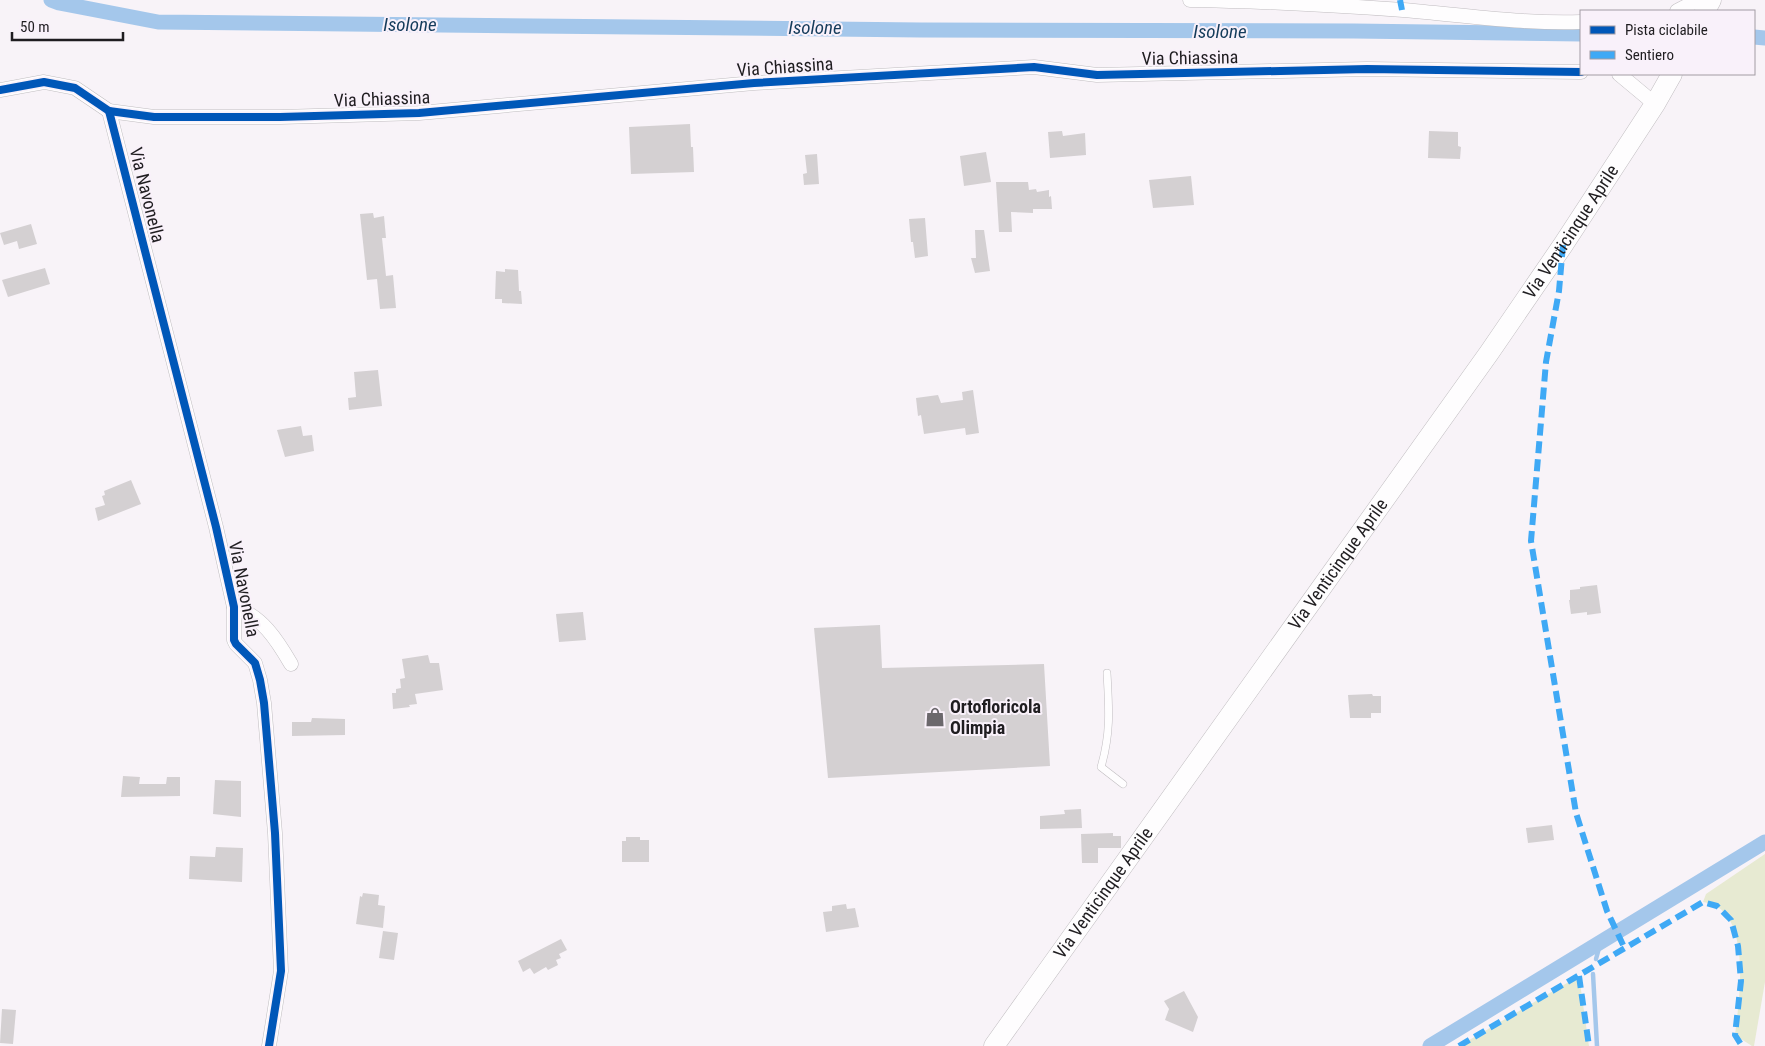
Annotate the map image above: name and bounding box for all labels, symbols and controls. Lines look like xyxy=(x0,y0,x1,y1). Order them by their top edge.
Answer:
scale bar xyxy=(12,10,124,42)
legend xyxy=(1580,10,1755,75)
water label: Isolone xyxy=(383,13,437,36)
water label: Isolone xyxy=(788,16,842,39)
text: 50 m xyxy=(20,18,50,36)
water label: Isolone xyxy=(1193,20,1247,43)
text: Pista ciclabile xyxy=(1625,21,1708,39)
street label: Via Chiassina xyxy=(1142,46,1238,69)
text: Sentiero xyxy=(1625,46,1674,64)
street label: Via Chiassina xyxy=(736,53,834,80)
street label: Via Chiassina xyxy=(333,86,431,111)
street label: Via Navonella xyxy=(126,145,169,245)
street label: Via Venticinque Aprile xyxy=(1518,161,1623,302)
street label: Via Venticinque Aprile xyxy=(1284,494,1392,634)
street label: Via Navonella xyxy=(225,539,264,639)
place label: Ortofloricola Olimpia xyxy=(950,696,1041,738)
shop icon: Ortofloricola Olimpia xyxy=(924,706,946,728)
street label: Via Venticinque Aprile xyxy=(1049,823,1157,962)

